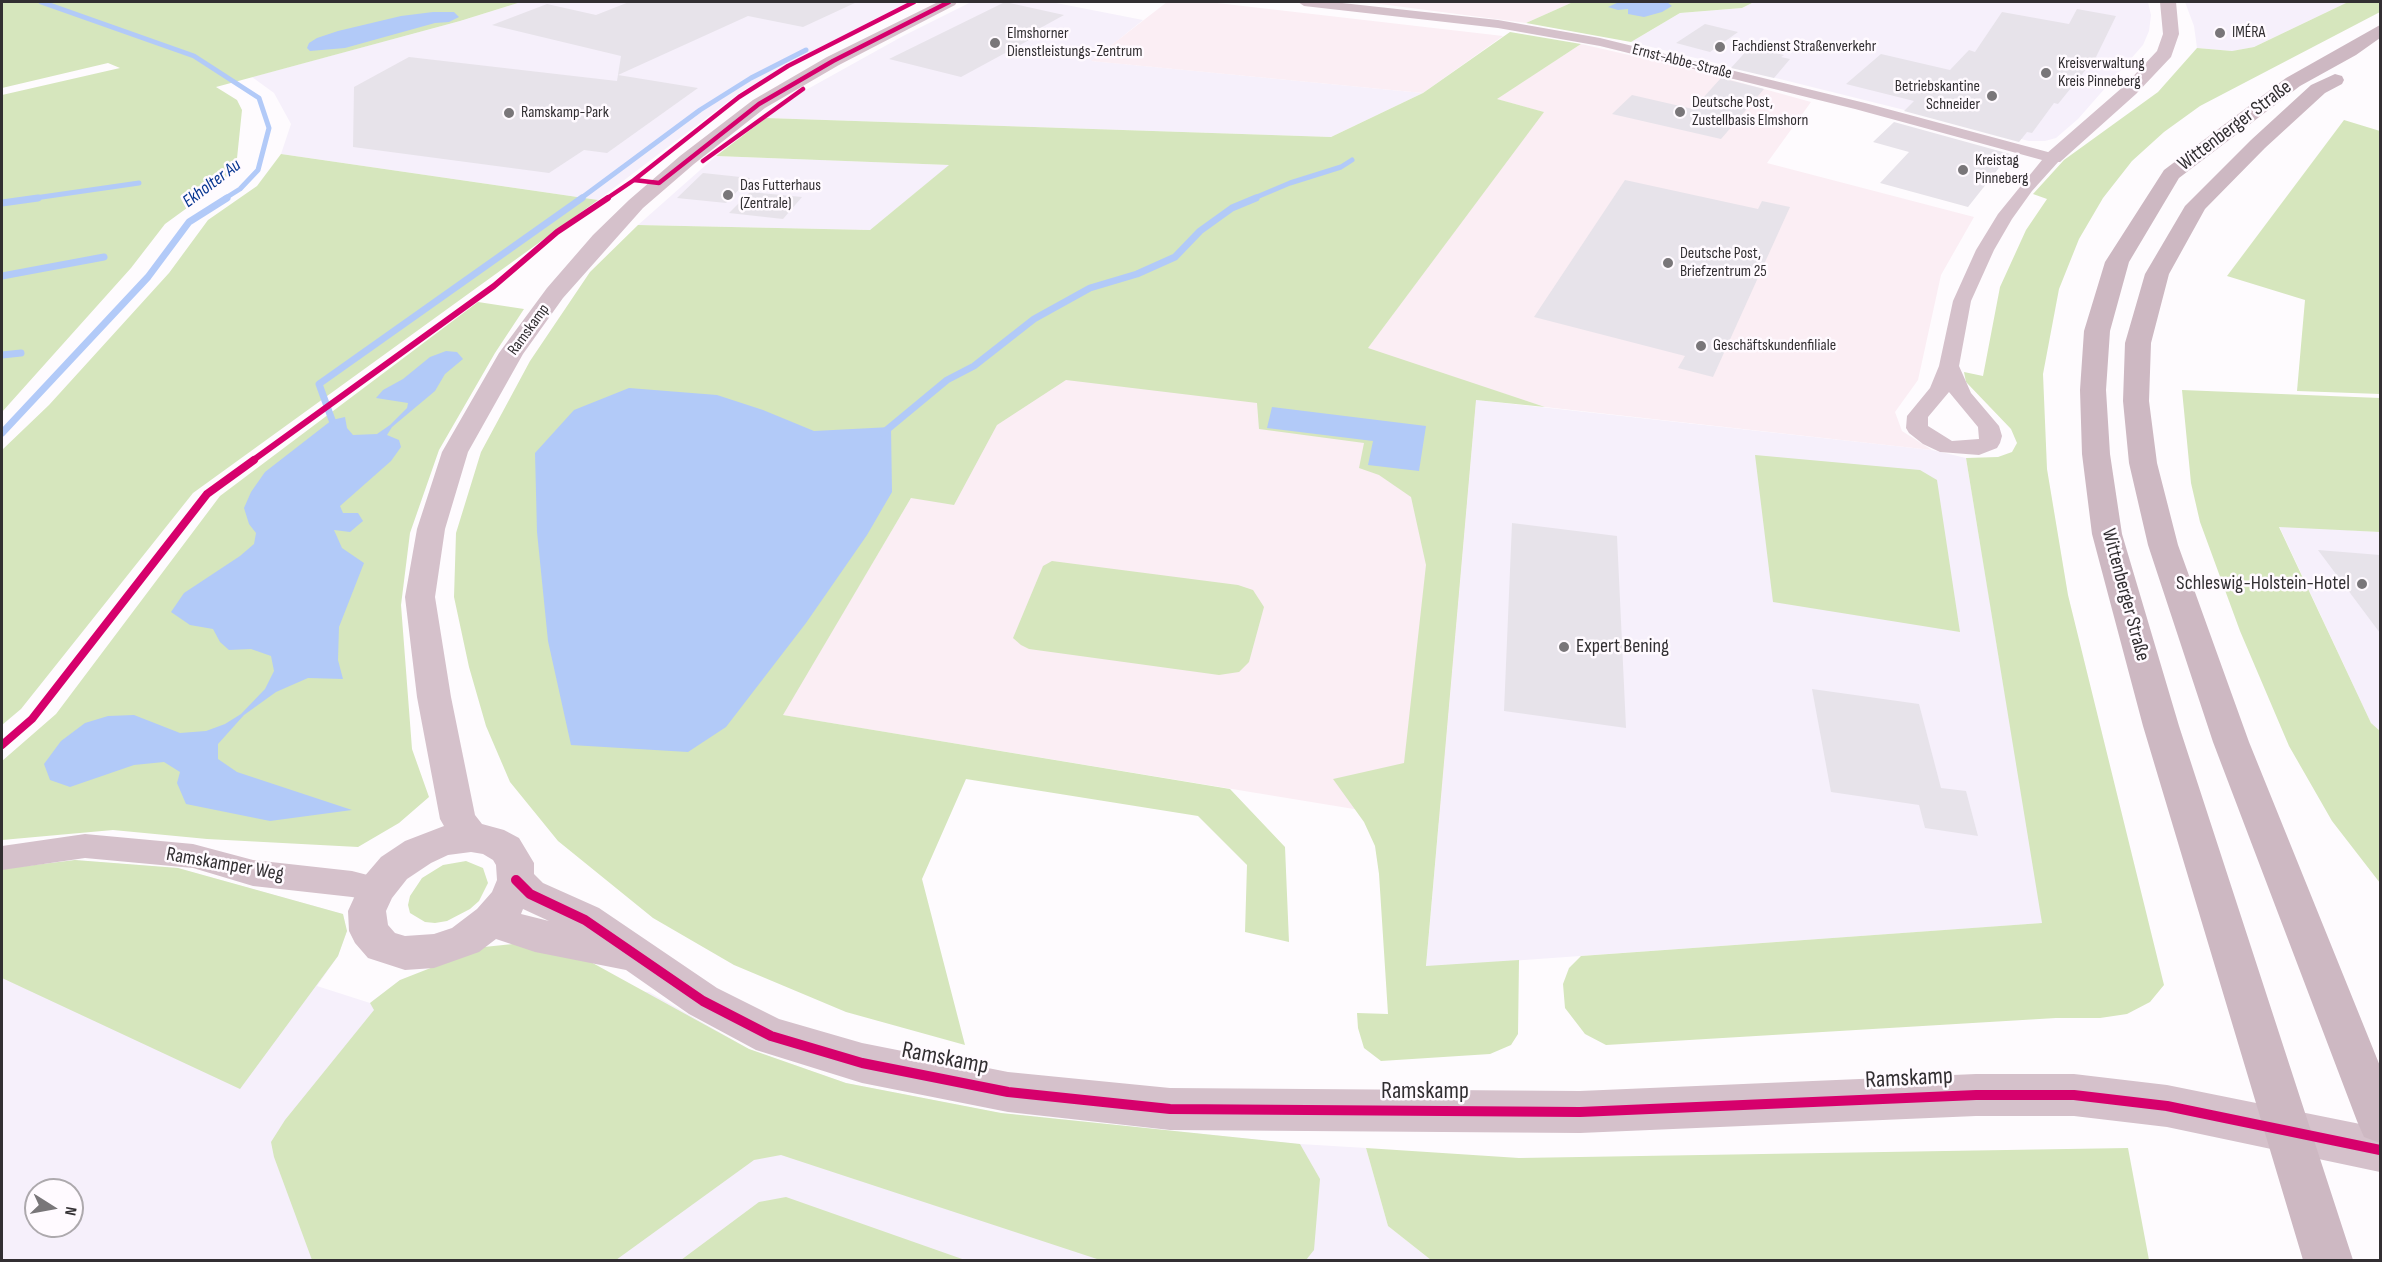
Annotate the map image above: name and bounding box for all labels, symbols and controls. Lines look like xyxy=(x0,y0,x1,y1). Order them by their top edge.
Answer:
place label: IMÉRA xyxy=(2232,23,2265,43)
place label: Elmshorner Dienstleistungs-Zentrum xyxy=(1007,24,1143,62)
marker: IMÉRA xyxy=(2213,26,2227,40)
marker: Elmshorner Dienstleistungs-Zentrum xyxy=(988,36,1002,50)
place label: Fachdienst Straßenverkehr xyxy=(1732,37,1876,57)
street label: Ernst-Abbe-Straße xyxy=(1630,40,1734,84)
marker: Fachdienst Straßenverkehr xyxy=(1713,40,1727,54)
place label: Kreisverwaltung Kreis Pinneberg xyxy=(2058,54,2145,92)
marker: Kreisverwaltung Kreis Pinneberg xyxy=(2039,66,2053,80)
street label: Wittenberger Straße xyxy=(2173,75,2297,177)
place label: Betriebskantine Schneider xyxy=(1895,77,1980,115)
marker: Betriebskantine Schneider xyxy=(1985,89,1999,103)
place label: Deutsche Post, Zustellbasis Elmshorn xyxy=(1692,93,1808,131)
place label: Ramskamp-Park xyxy=(521,103,609,123)
marker: Deutsche Post, Zustellbasis Elmshorn xyxy=(1673,105,1687,119)
marker: Ramskamp-Park xyxy=(502,106,516,120)
place label: Kreistag Pinneberg xyxy=(1975,151,2028,189)
water label: Ekholter Au xyxy=(179,155,245,213)
marker: Kreistag Pinneberg xyxy=(1956,163,1970,177)
place label: Das Futterhaus (Zentrale) xyxy=(740,176,821,214)
marker: Das Futterhaus (Zentrale) xyxy=(721,188,735,202)
place label: Deutsche Post, Briefzentrum 25 xyxy=(1680,244,1767,282)
marker: Deutsche Post, Briefzentrum 25 xyxy=(1661,256,1675,270)
street label: Ramskamp xyxy=(504,301,554,359)
place label: Geschäftskundenfiliale xyxy=(1713,336,1836,356)
marker: Geschäftskundenfiliale xyxy=(1694,339,1708,353)
street label: Wittenberger Straße xyxy=(2096,526,2154,664)
place label: Schleswig-Holstein-Hotel xyxy=(2176,572,2350,596)
marker: Schleswig-Holstein-Hotel xyxy=(2355,577,2369,591)
place label: Expert Bening xyxy=(1576,635,1669,659)
marker: Expert Bening xyxy=(1557,640,1571,654)
street label: Ramskamper Weg xyxy=(164,843,286,887)
street label: Ramskamp xyxy=(899,1036,991,1082)
street label: Ramskamp xyxy=(1864,1062,1954,1096)
street label: Ramskamp xyxy=(1381,1078,1469,1106)
north arrow xyxy=(24,1178,84,1238)
text: N xyxy=(60,1205,80,1217)

